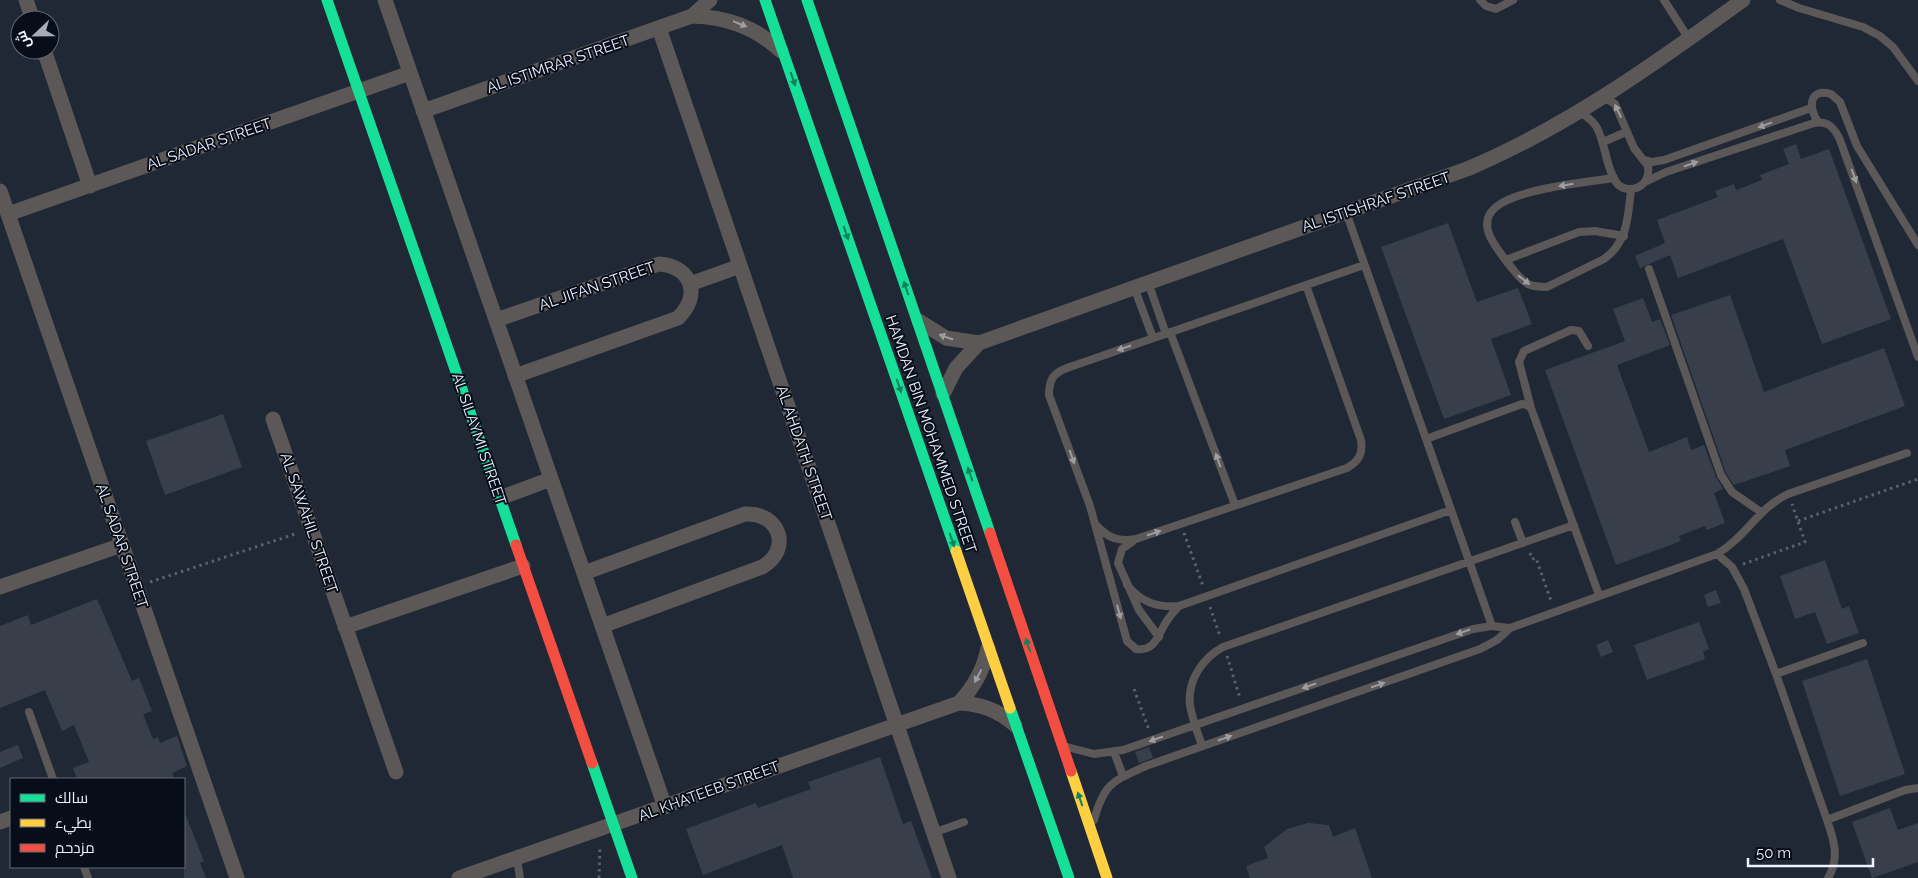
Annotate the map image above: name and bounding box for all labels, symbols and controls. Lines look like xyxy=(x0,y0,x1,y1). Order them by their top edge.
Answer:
north arrow xyxy=(10,10,60,60)
one-way arrow xyxy=(733,21,747,29)
text: ش xyxy=(12,28,35,51)
street label: AL ISTIMRAR STREET xyxy=(484,31,632,97)
one-way arrow xyxy=(789,72,797,87)
one-way arrow xyxy=(1614,104,1622,118)
street label: AL SADAR STREET xyxy=(144,114,274,174)
one-way arrow xyxy=(1757,121,1772,129)
one-way arrow xyxy=(1683,160,1698,167)
street label: AL ISTISHRAF STREET xyxy=(1299,168,1453,236)
one-way arrow xyxy=(1851,169,1858,184)
one-way arrow xyxy=(1557,182,1573,190)
one-way arrow xyxy=(843,225,850,240)
street label: AL JIFAN STREET xyxy=(537,258,657,314)
one-way arrow xyxy=(1517,275,1531,285)
one-way arrow xyxy=(902,280,909,295)
street label: HAMDAN BIN MOHAMMED STREET xyxy=(882,313,980,555)
one-way arrow xyxy=(938,333,953,341)
one-way arrow xyxy=(1117,345,1132,352)
street label: AL SILAYMI STREET xyxy=(448,370,510,508)
one-way arrow xyxy=(896,379,903,394)
street label: AL AHDATH STREET xyxy=(772,383,836,523)
street label: AL SAWAHIL STREET xyxy=(276,450,342,596)
one-way arrow xyxy=(1068,450,1076,465)
one-way arrow xyxy=(1214,452,1221,467)
one-way arrow xyxy=(966,467,974,482)
street label: AL SADAR STREET xyxy=(92,481,152,611)
one-way arrow xyxy=(1147,529,1162,537)
one-way arrow xyxy=(948,533,956,548)
one-way arrow xyxy=(1115,605,1123,620)
one-way arrow xyxy=(1455,629,1470,637)
one-way arrow xyxy=(1024,637,1032,652)
one-way arrow xyxy=(974,669,982,684)
one-way arrow xyxy=(1371,681,1386,688)
one-way arrow xyxy=(1301,682,1316,690)
one-way arrow xyxy=(1218,734,1233,742)
one-way arrow xyxy=(1148,736,1163,743)
street label: AL KHATEEB STREET xyxy=(636,757,782,825)
legend xyxy=(10,778,185,868)
text: سالك xyxy=(55,789,88,807)
one-way arrow xyxy=(1076,791,1084,806)
text: بطيء xyxy=(55,814,92,835)
scale bar xyxy=(1748,836,1873,868)
text: مزدحم xyxy=(55,839,95,858)
text: 50 m xyxy=(1756,844,1791,862)

